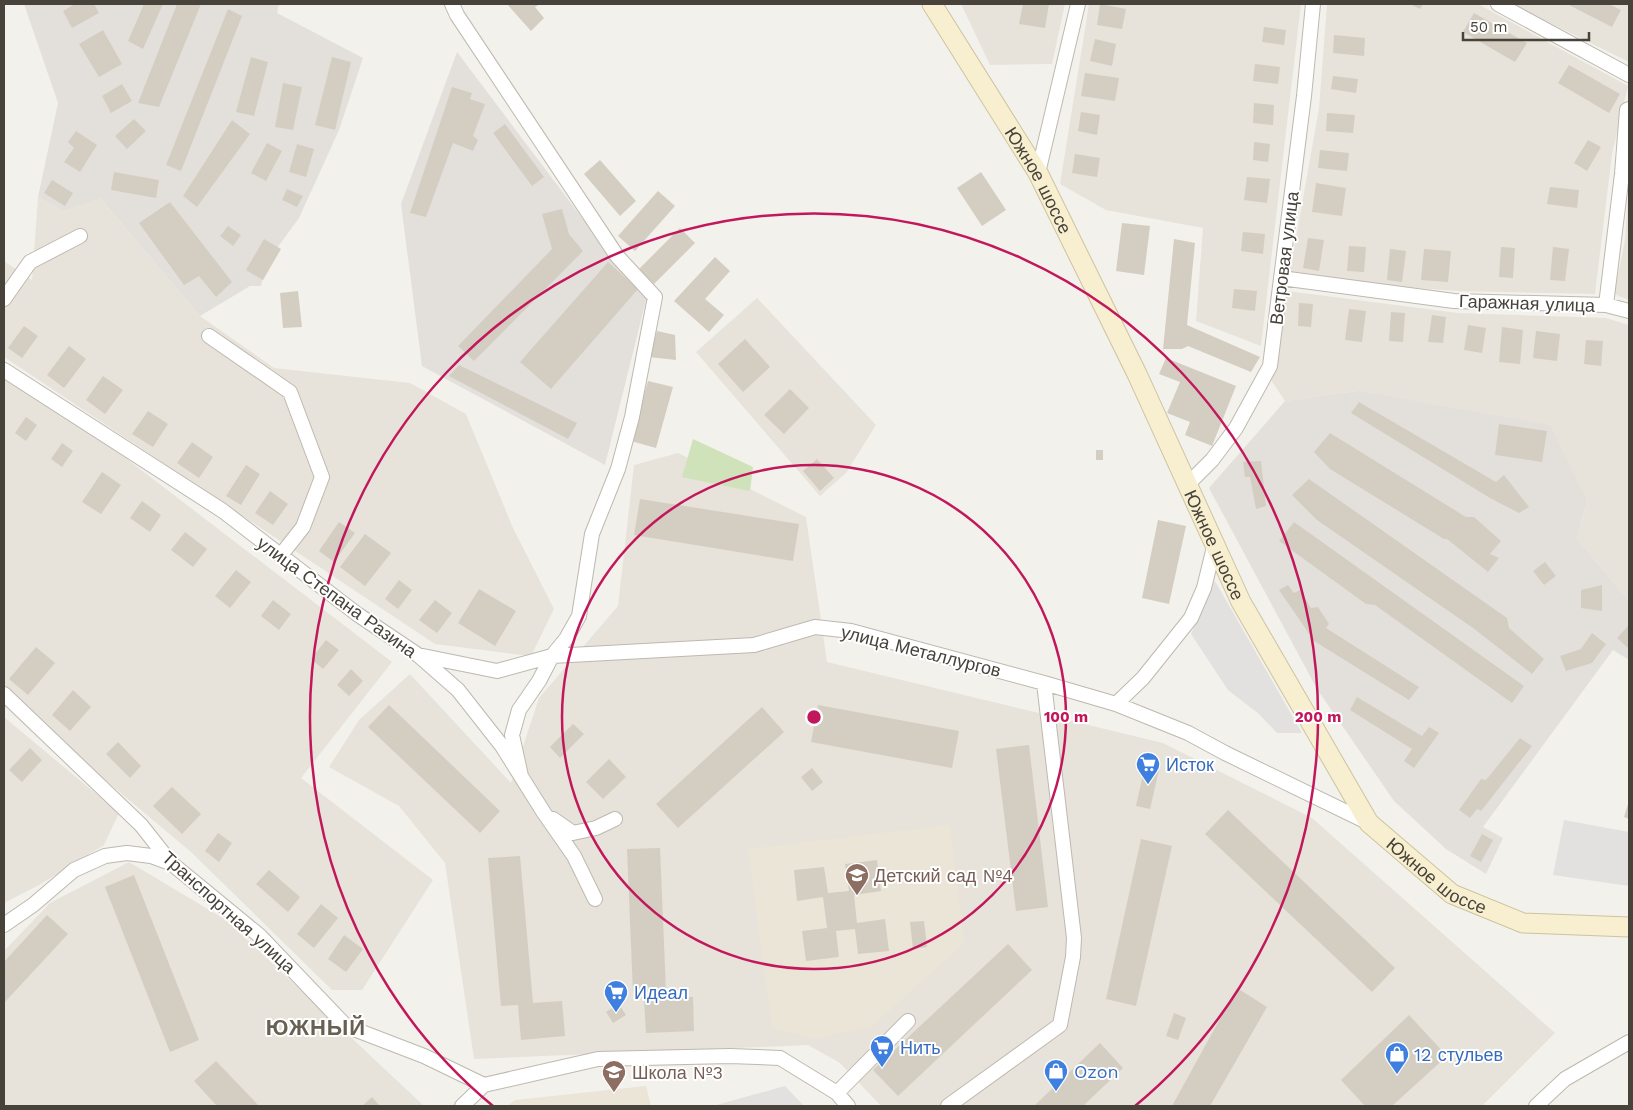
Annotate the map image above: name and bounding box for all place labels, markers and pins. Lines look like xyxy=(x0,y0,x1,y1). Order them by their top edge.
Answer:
centre of rings xyxy=(805,708,823,726)
supermarket icon: Исток xyxy=(1135,751,1161,785)
place label: Исток xyxy=(1166,754,1214,775)
school or university icon: Детский сад №4 xyxy=(844,862,870,896)
place label: Детский сад №4 xyxy=(874,865,1013,886)
supermarket icon: Идеал xyxy=(603,979,629,1013)
place label: Идеал xyxy=(634,982,688,1003)
supermarket icon: Нить xyxy=(869,1034,895,1068)
place label: Нить xyxy=(900,1037,941,1058)
shop icon: 12 стульев xyxy=(1384,1041,1410,1075)
place label: 12 стульев xyxy=(1414,1044,1503,1065)
shop icon: Ozon xyxy=(1043,1058,1069,1092)
school or university icon: Школа №3 xyxy=(601,1059,627,1093)
place label: Ozon xyxy=(1074,1061,1119,1082)
place label: Школа №3 xyxy=(632,1062,723,1083)

